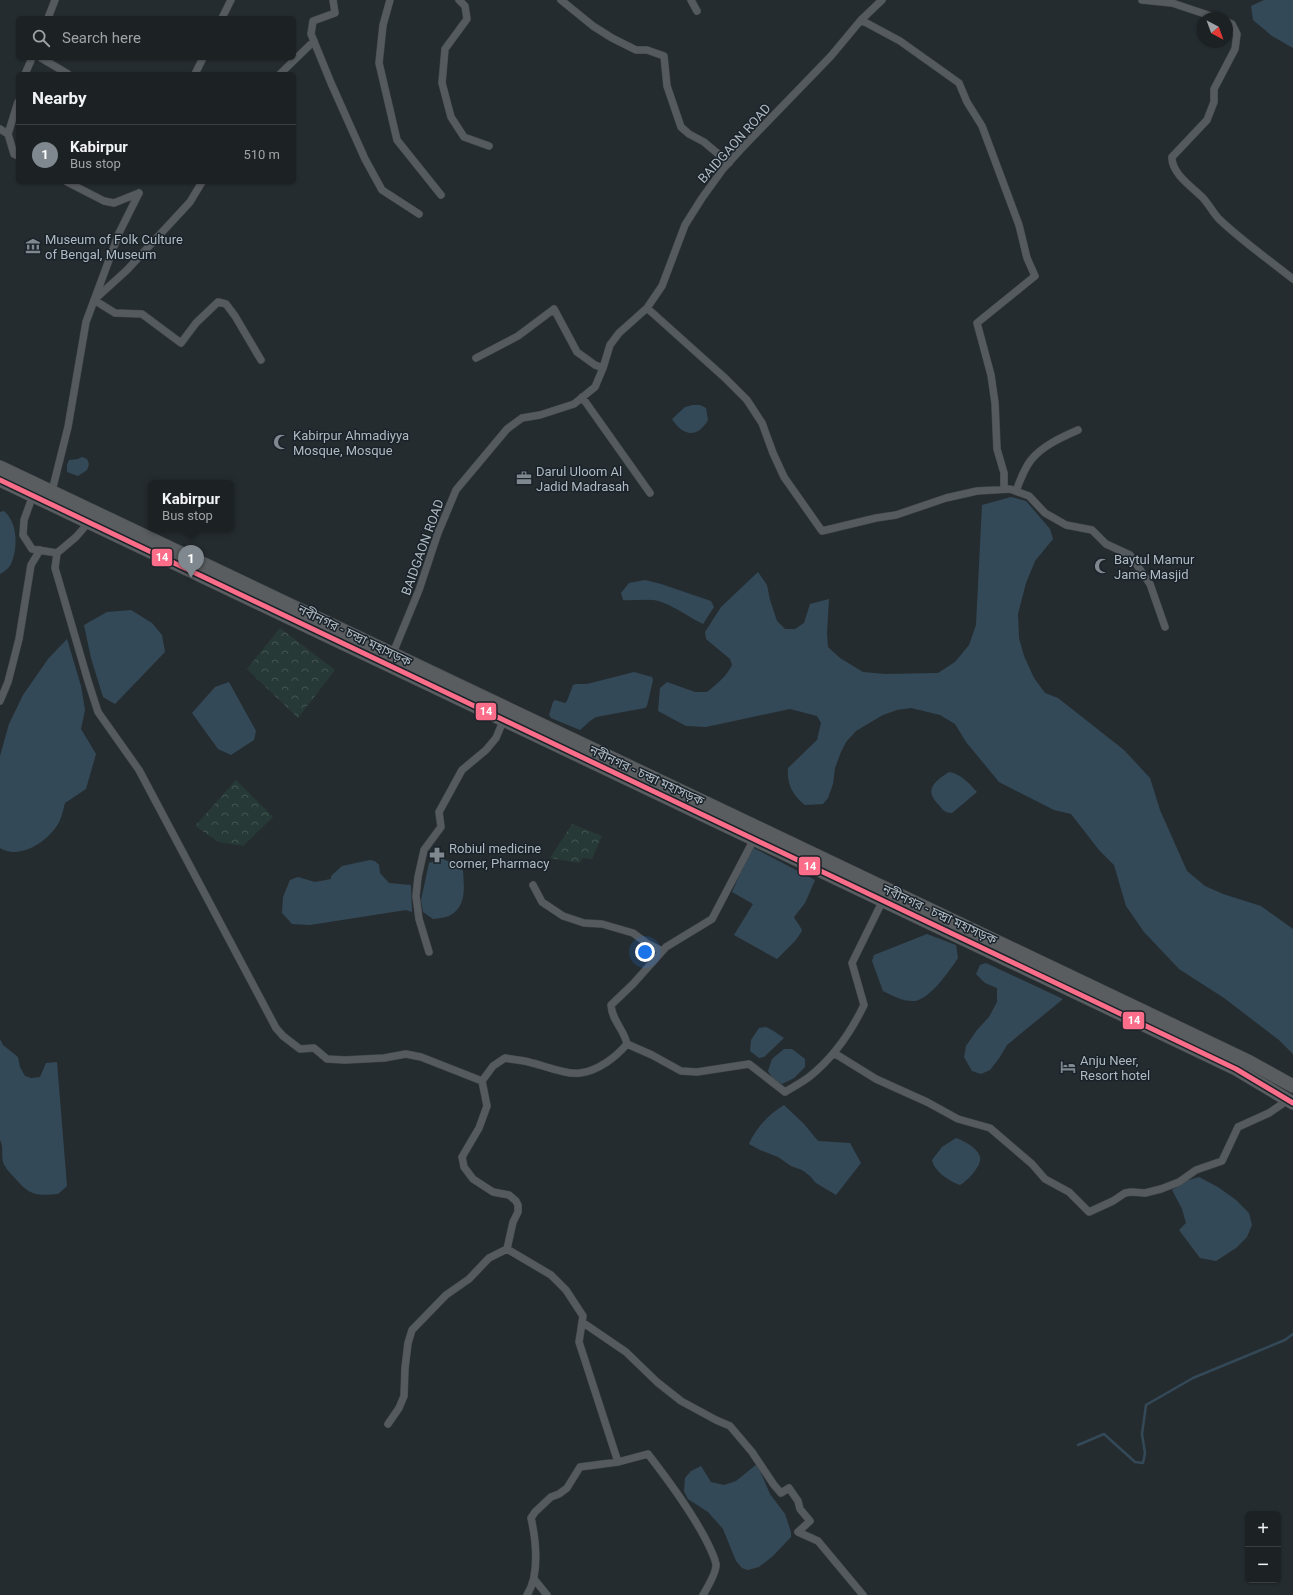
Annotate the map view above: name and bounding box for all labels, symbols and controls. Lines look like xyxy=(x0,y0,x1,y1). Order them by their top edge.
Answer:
north arrow xyxy=(1197,12,1233,48)
search box xyxy=(16,16,296,60)
icon: search xyxy=(30,27,52,49)
text: Search here xyxy=(62,29,141,47)
text: Nearby xyxy=(32,88,87,108)
street label: BAIDGAON ROAD xyxy=(695,101,774,186)
text: Kabirpur xyxy=(70,138,128,156)
text: 1 xyxy=(41,147,49,162)
text: 510 m xyxy=(243,147,280,162)
text: Bus stop xyxy=(70,156,121,171)
place label: Museum of Folk Culture of Bengal, Museum xyxy=(45,232,183,262)
museum icon: Museum of Folk Culture of Bengal, Museum xyxy=(24,237,42,255)
place label: Kabirpur Ahmadiyya Mosque, Mosque xyxy=(293,428,409,458)
mosque icon: Kabirpur Ahmadiyya Mosque, Mosque xyxy=(272,433,290,451)
place label: Darul Uloom Al Jadid Madrasah xyxy=(536,464,629,494)
office icon: Darul Uloom Al Jadid Madrasah xyxy=(515,469,533,487)
popup xyxy=(148,480,234,532)
text: Kabirpur xyxy=(162,490,220,508)
street label: BAIDGAON ROAD xyxy=(398,497,447,597)
text: Bus stop xyxy=(162,508,213,523)
pin: 1 xyxy=(178,545,204,578)
line badge: 14 xyxy=(151,548,173,567)
text: 14 xyxy=(156,551,169,564)
place label: Baytul Mamur Jame Masjid xyxy=(1114,552,1195,582)
mosque icon: Baytul Mamur Jame Masjid xyxy=(1093,557,1111,575)
street label: নবীনগর - চন্দ্রা মহাসড়ক xyxy=(295,601,414,670)
line badge: 14 xyxy=(475,702,497,721)
text: 14 xyxy=(480,705,493,718)
street label: নবীনগর - চন্দ্রা মহাসড়ক xyxy=(586,742,707,809)
place label: Robiul medicine corner, Pharmacy xyxy=(449,841,549,871)
pharmacy icon: Robiul medicine corner, Pharmacy xyxy=(428,846,446,864)
line badge: 14 xyxy=(798,856,821,876)
text: 14 xyxy=(804,860,817,873)
street label: নবীনগর - চন্দ্রা মহাসড়ক xyxy=(879,881,1000,948)
your location xyxy=(635,942,655,962)
line badge: 14 xyxy=(1122,1011,1145,1030)
text: 14 xyxy=(1128,1014,1141,1027)
place label: Anju Neer, Resort hotel xyxy=(1080,1053,1150,1083)
hotel icon: Anju Neer, Resort hotel xyxy=(1059,1058,1077,1076)
map controls xyxy=(1245,1511,1281,1583)
button: + xyxy=(1245,1511,1281,1547)
button: − xyxy=(1245,1547,1281,1583)

